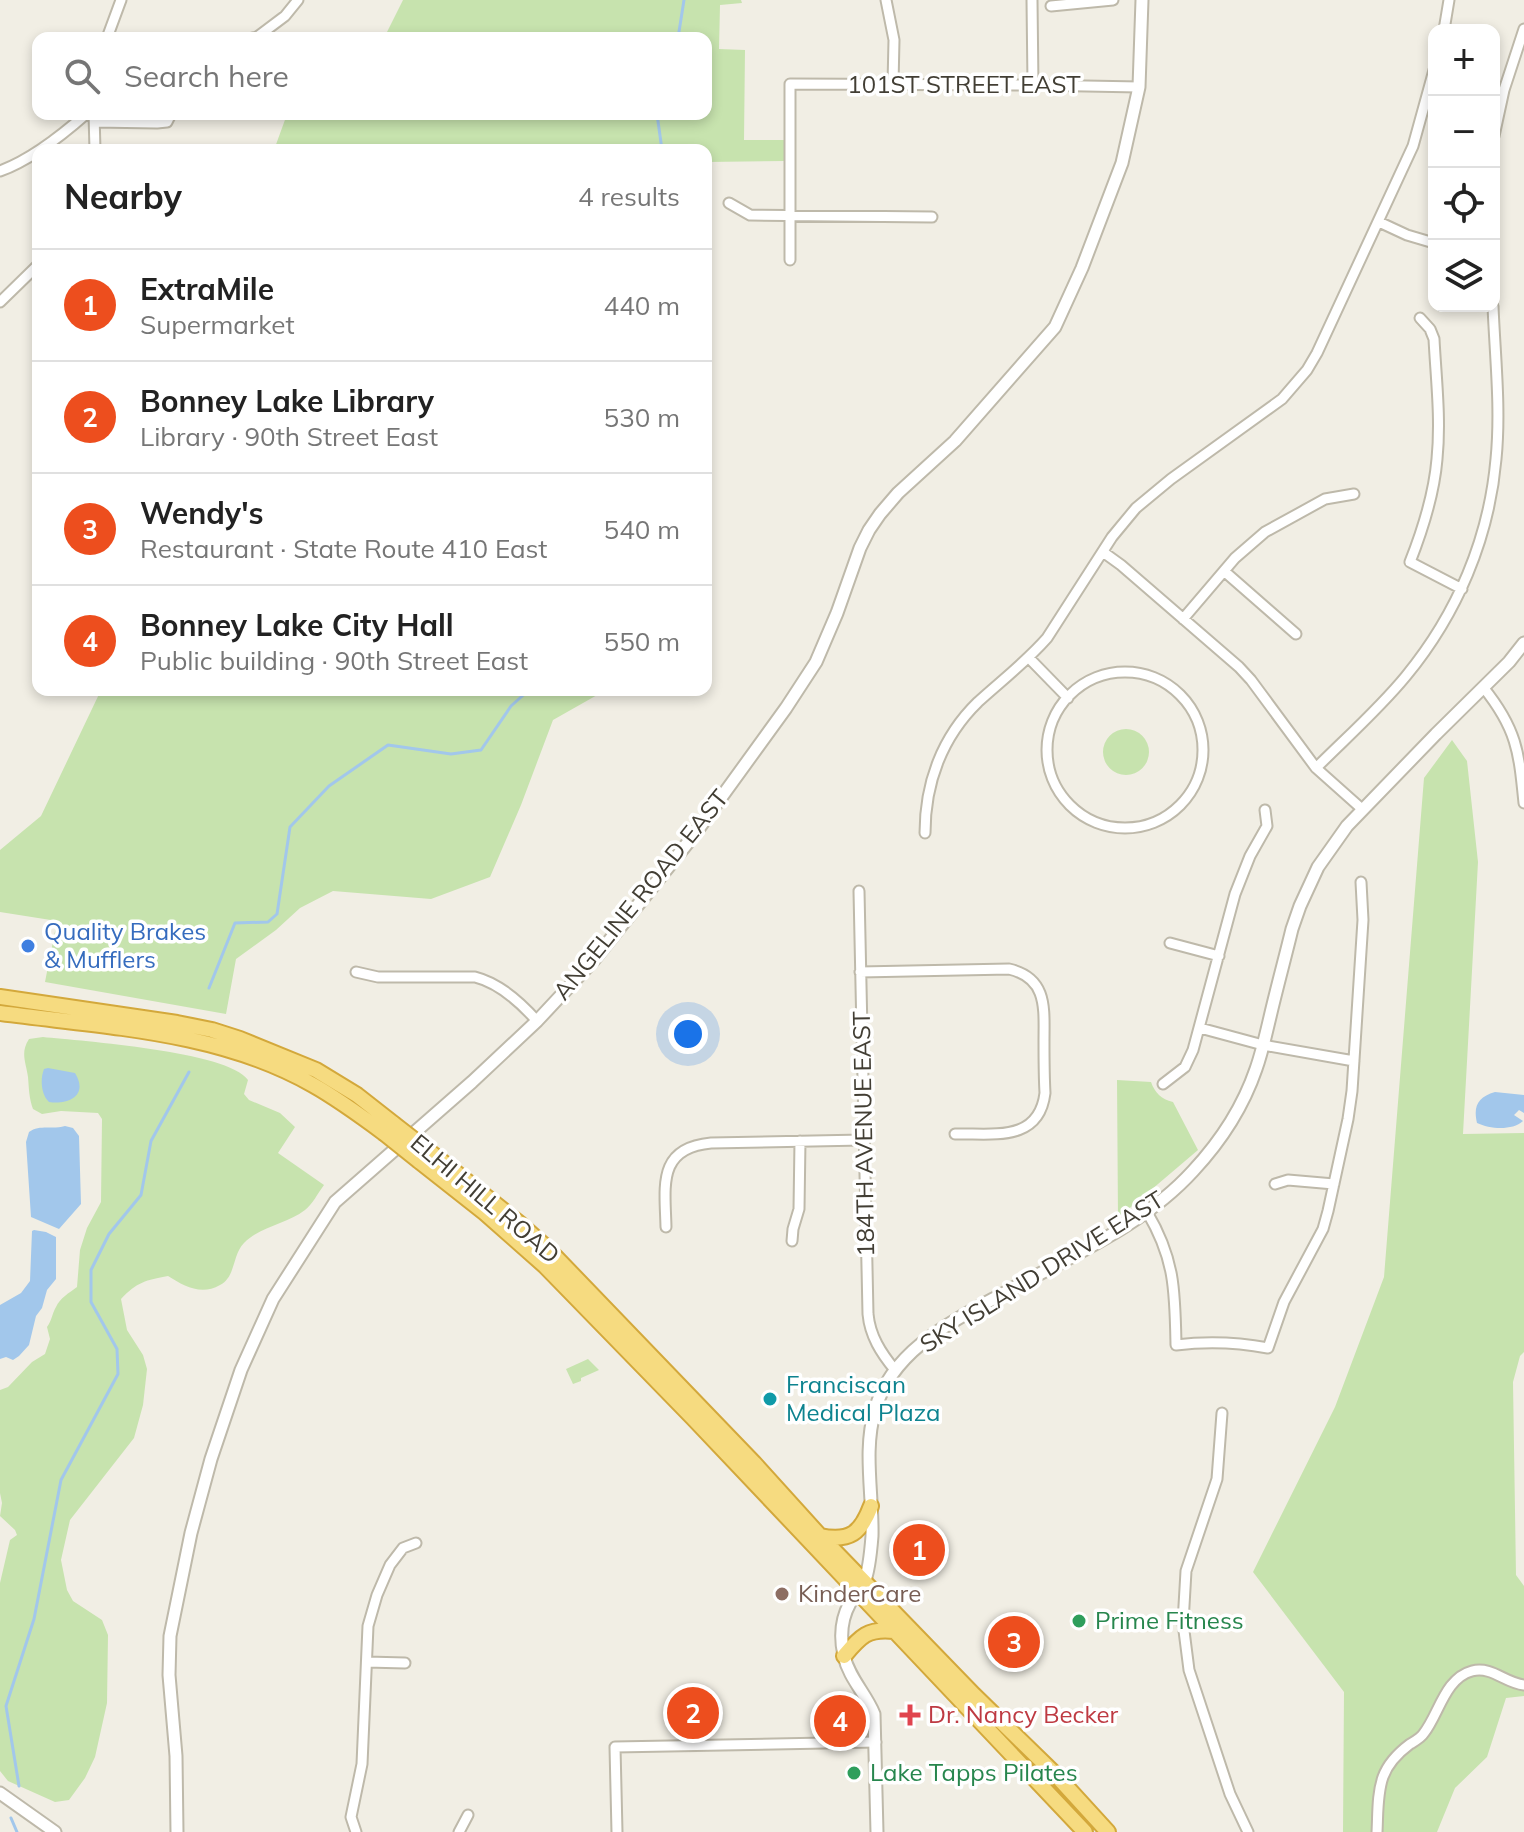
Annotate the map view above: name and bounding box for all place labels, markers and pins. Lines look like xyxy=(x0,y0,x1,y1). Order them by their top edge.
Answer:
place label: Quality Brakes & Mufflers xyxy=(44,916,206,974)
marker: Quality Brakes & Mufflers xyxy=(19,937,37,955)
place label: Franciscan Medical Plaza xyxy=(786,1369,940,1427)
marker: Franciscan Medical Plaza xyxy=(761,1390,779,1408)
pin: 1 xyxy=(893,1520,945,1580)
place label: KinderCare xyxy=(798,1578,921,1608)
marker: KinderCare xyxy=(773,1585,791,1603)
place label: Prime Fitness xyxy=(1095,1605,1244,1635)
pin: 3 xyxy=(988,1612,1040,1672)
marker: Prime Fitness xyxy=(1070,1612,1088,1630)
pin: 2 xyxy=(667,1683,719,1743)
pin: 4 xyxy=(814,1691,866,1751)
place label: Dr. Nancy Becker xyxy=(928,1699,1119,1729)
marker: Dr. Nancy Becker xyxy=(899,1704,921,1726)
place label: Lake Tapps Pilates xyxy=(870,1757,1078,1787)
marker: Lake Tapps Pilates xyxy=(845,1764,863,1782)

